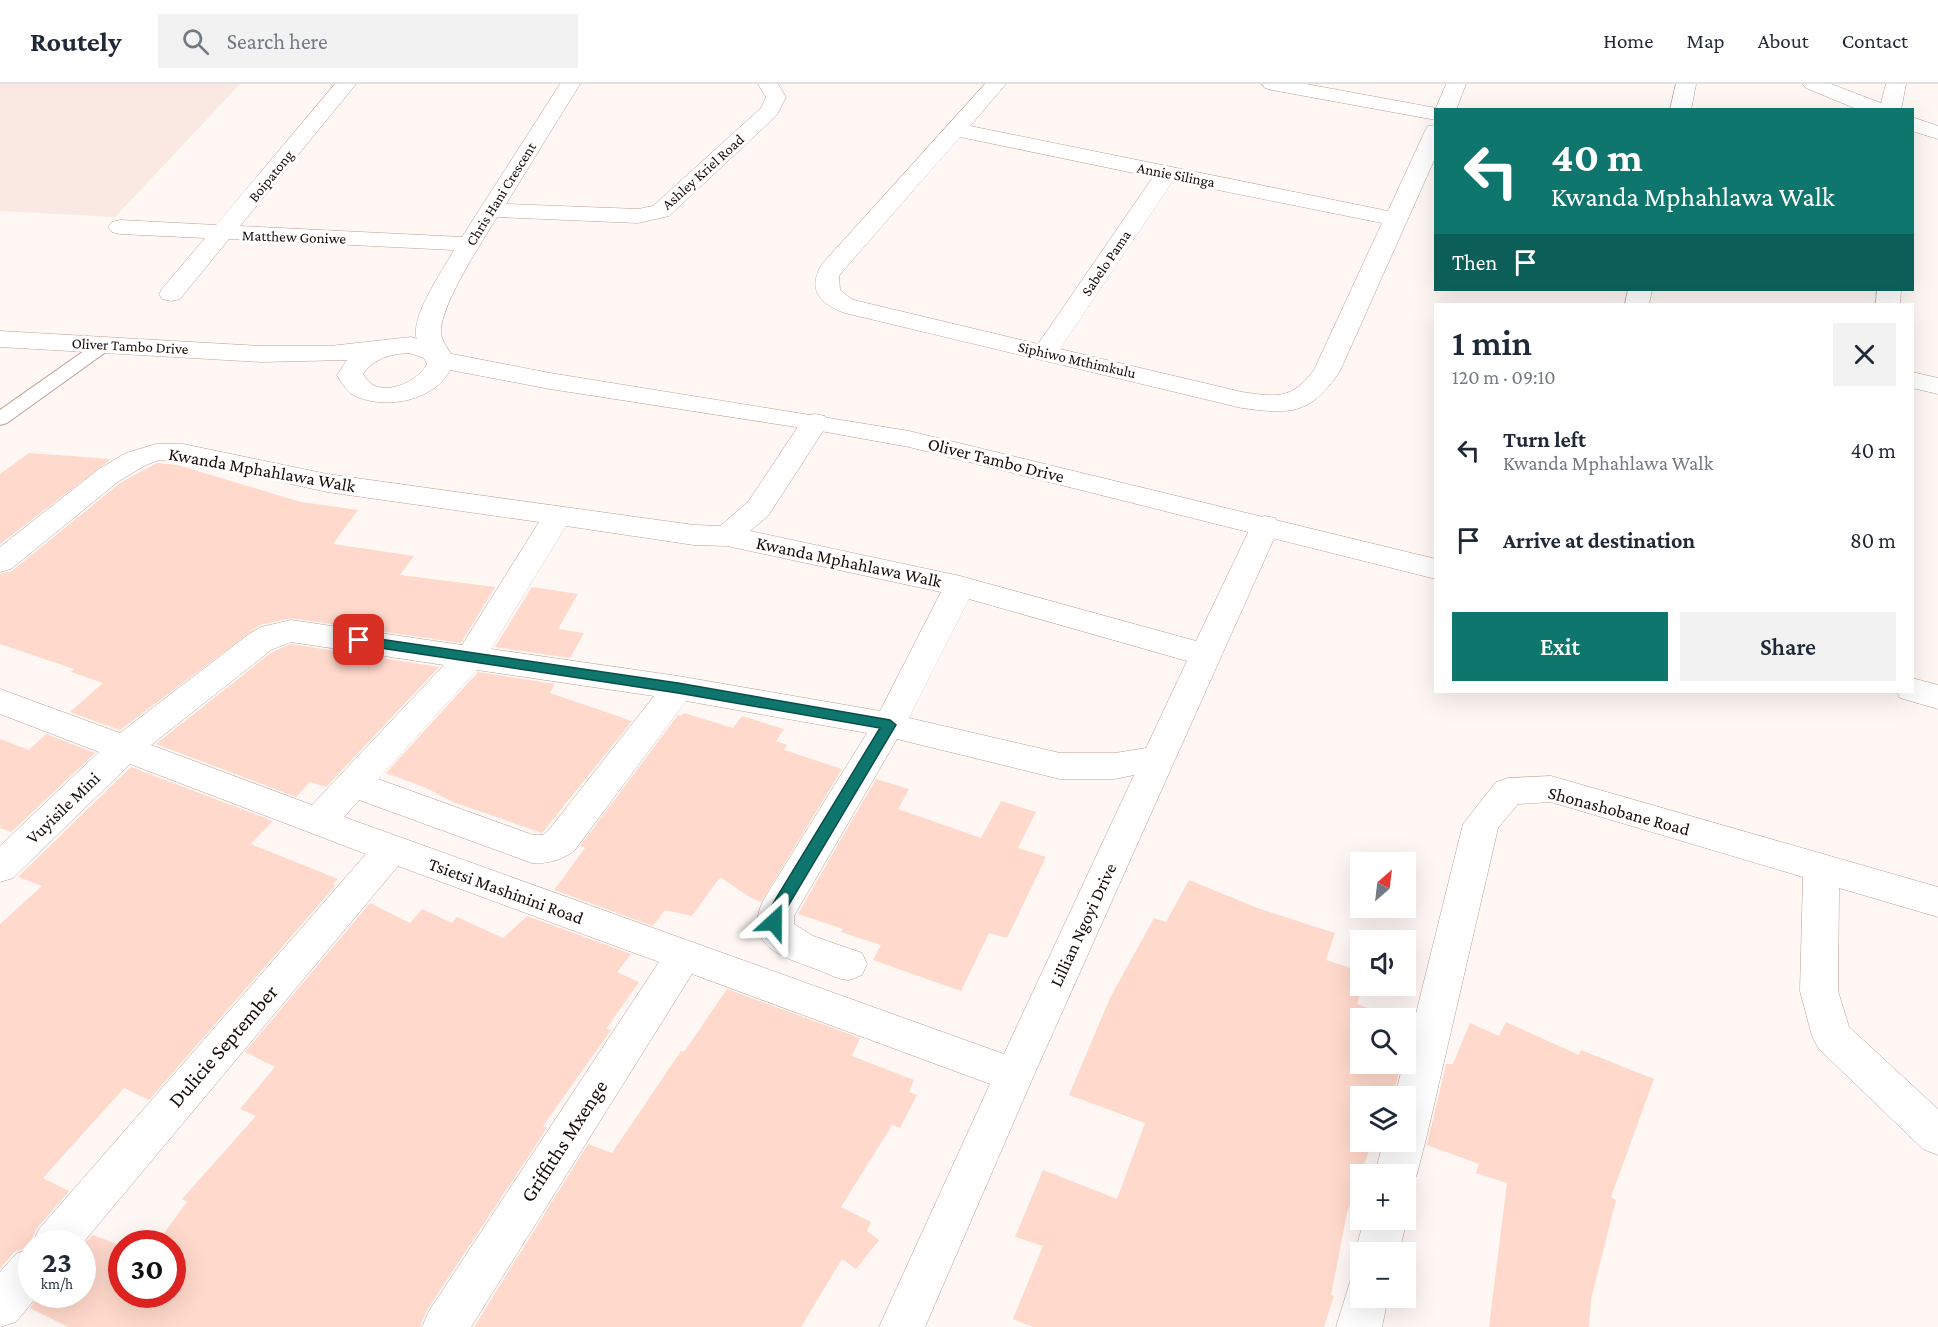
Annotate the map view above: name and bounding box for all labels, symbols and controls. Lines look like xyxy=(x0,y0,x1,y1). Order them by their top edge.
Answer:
search box xyxy=(158,14,578,68)
icon: search xyxy=(179,25,212,58)
text: Routely xyxy=(30,26,122,57)
text: Search here xyxy=(227,29,328,54)
text: Home xyxy=(1603,29,1653,53)
text: Map xyxy=(1686,29,1725,53)
text: About xyxy=(1758,29,1809,53)
text: Contact xyxy=(1842,29,1908,53)
street label: Ashley Kriel Road xyxy=(659,131,748,214)
icon: left xyxy=(1452,132,1530,210)
text: 40 m xyxy=(1551,133,1643,180)
street label: Chris Hani Crescent xyxy=(463,139,540,249)
street label: Boipatong xyxy=(245,147,298,206)
street label: Annie Silinga xyxy=(1136,160,1216,191)
text: Kwanda Mphahlawa Walk xyxy=(1551,182,1835,212)
street label: Matthew Goniwe xyxy=(242,227,347,247)
street label: Sabelo Pama xyxy=(1078,227,1134,299)
icon: arrive xyxy=(1509,246,1542,279)
text: Then xyxy=(1452,250,1497,275)
text: 1 min xyxy=(1452,323,1532,363)
button: close xyxy=(1833,323,1896,386)
street label: Oliver Tambo Drive xyxy=(71,335,189,357)
street label: Siphiwo Mthimkulu xyxy=(1016,339,1137,382)
text: 120 m · 09:10 xyxy=(1452,366,1556,388)
text: Turn left xyxy=(1503,427,1586,452)
street label: Oliver Tambo Drive xyxy=(926,433,1066,487)
icon: left xyxy=(1452,434,1485,467)
text: 40 m xyxy=(1851,438,1896,463)
street label: Kwanda Mphahlawa Walk xyxy=(167,444,357,496)
text: Kwanda Mphahlawa Walk xyxy=(1503,452,1713,474)
icon: arrive xyxy=(1452,524,1485,557)
text: Arrive at destination xyxy=(1503,528,1695,553)
text: 80 m xyxy=(1850,528,1896,553)
street label: Kwanda Mphahlawa Walk xyxy=(754,533,944,592)
button: Exit xyxy=(1452,612,1668,681)
button: Share xyxy=(1680,612,1896,681)
pin xyxy=(333,614,384,665)
icon: arrive xyxy=(342,623,375,656)
street label: Vuyisile Mini xyxy=(22,768,104,848)
street label: Shonashobane Road xyxy=(1546,782,1692,840)
north arrow xyxy=(1350,852,1416,918)
map controls xyxy=(1350,852,1416,1308)
street label: Tsietsi Mashinini Road xyxy=(426,854,587,928)
street label: Lillian Ngoyi Drive xyxy=(1046,860,1120,990)
position arrow xyxy=(742,890,806,954)
button: sound xyxy=(1350,930,1416,996)
street label: Dulicie September xyxy=(163,980,283,1112)
button: search xyxy=(1350,1008,1416,1074)
street label: Griffiths Mxenge xyxy=(516,1075,612,1207)
button: layers xyxy=(1350,1086,1416,1152)
button: + xyxy=(1350,1164,1416,1230)
speed limit sign: 30 xyxy=(108,1230,186,1308)
button: − xyxy=(1350,1242,1416,1308)
text: 23 xyxy=(42,1245,72,1278)
text: km/h xyxy=(41,1276,73,1292)

